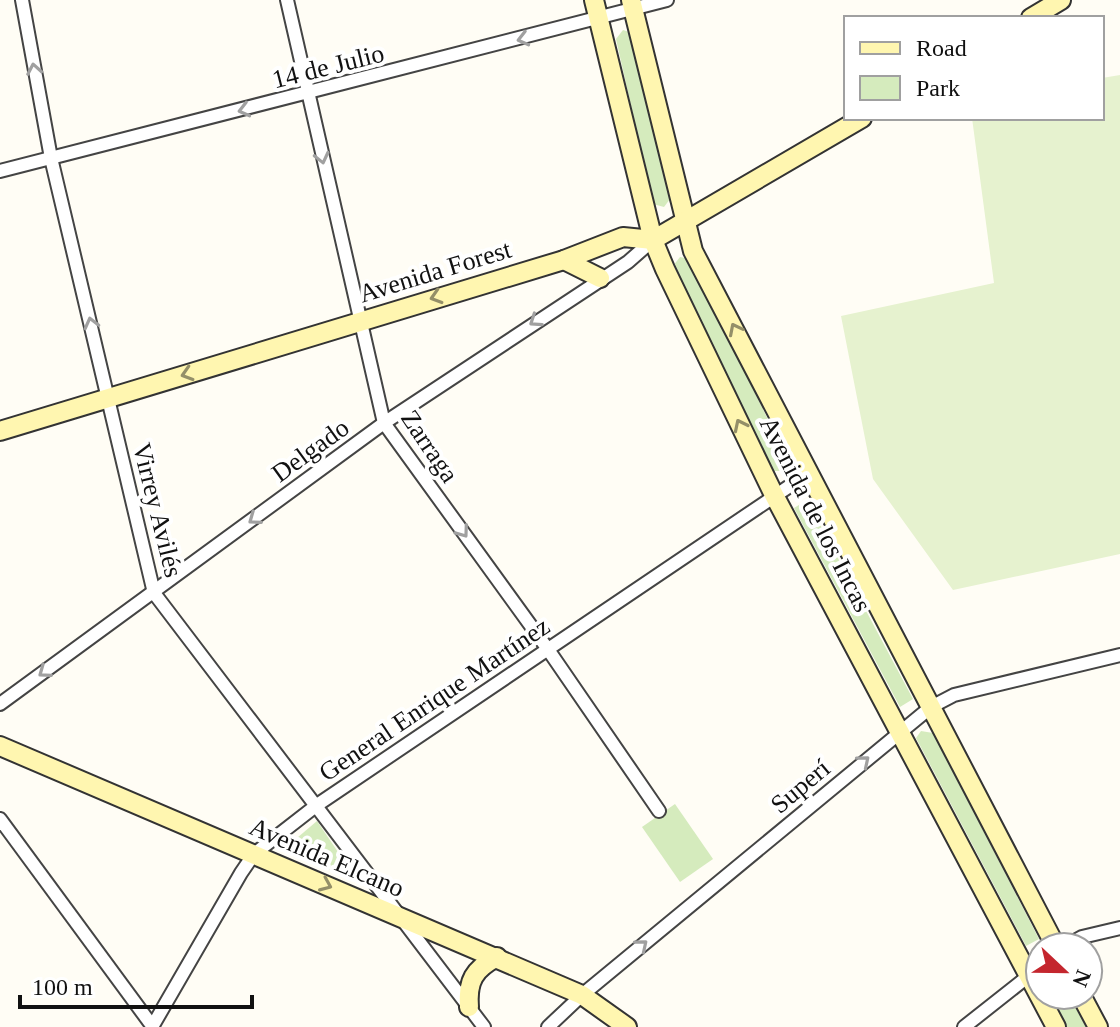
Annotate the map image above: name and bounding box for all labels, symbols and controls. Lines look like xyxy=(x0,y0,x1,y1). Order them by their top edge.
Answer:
legend xyxy=(844,16,1104,120)
one-way arrow xyxy=(517,30,530,47)
text: Road xyxy=(916,35,967,61)
street label: 14 de Julio xyxy=(269,39,387,94)
one-way arrow xyxy=(27,63,44,76)
text: Park xyxy=(916,75,960,101)
one-way arrow xyxy=(237,100,251,117)
one-way arrow xyxy=(313,151,330,165)
street label: Avenida Forest xyxy=(356,234,516,308)
one-way arrow xyxy=(429,288,443,304)
one-way arrow xyxy=(530,312,544,327)
one-way arrow xyxy=(83,317,100,331)
one-way arrow xyxy=(729,323,745,338)
one-way arrow xyxy=(181,365,195,381)
street label: Zarraga xyxy=(395,405,464,488)
street label: Avenida de los Incas xyxy=(754,412,877,617)
street label: Delgado xyxy=(266,413,354,488)
one-way arrow xyxy=(734,418,750,433)
street label: Virrey Avilés xyxy=(127,440,188,580)
one-way arrow xyxy=(248,509,262,523)
one-way arrow xyxy=(453,523,467,537)
street label: General Enrique Martínez xyxy=(314,612,555,787)
one-way arrow xyxy=(38,662,52,677)
street label: Superí xyxy=(765,753,836,819)
one-way arrow xyxy=(855,756,869,771)
street label: Avenida Elcano xyxy=(245,812,408,903)
one-way arrow xyxy=(318,875,332,891)
north arrow xyxy=(1024,931,1104,1011)
one-way arrow xyxy=(633,940,647,955)
scale bar xyxy=(20,959,252,1009)
text: N xyxy=(1067,966,1097,990)
text: 100 m xyxy=(32,974,93,1000)

